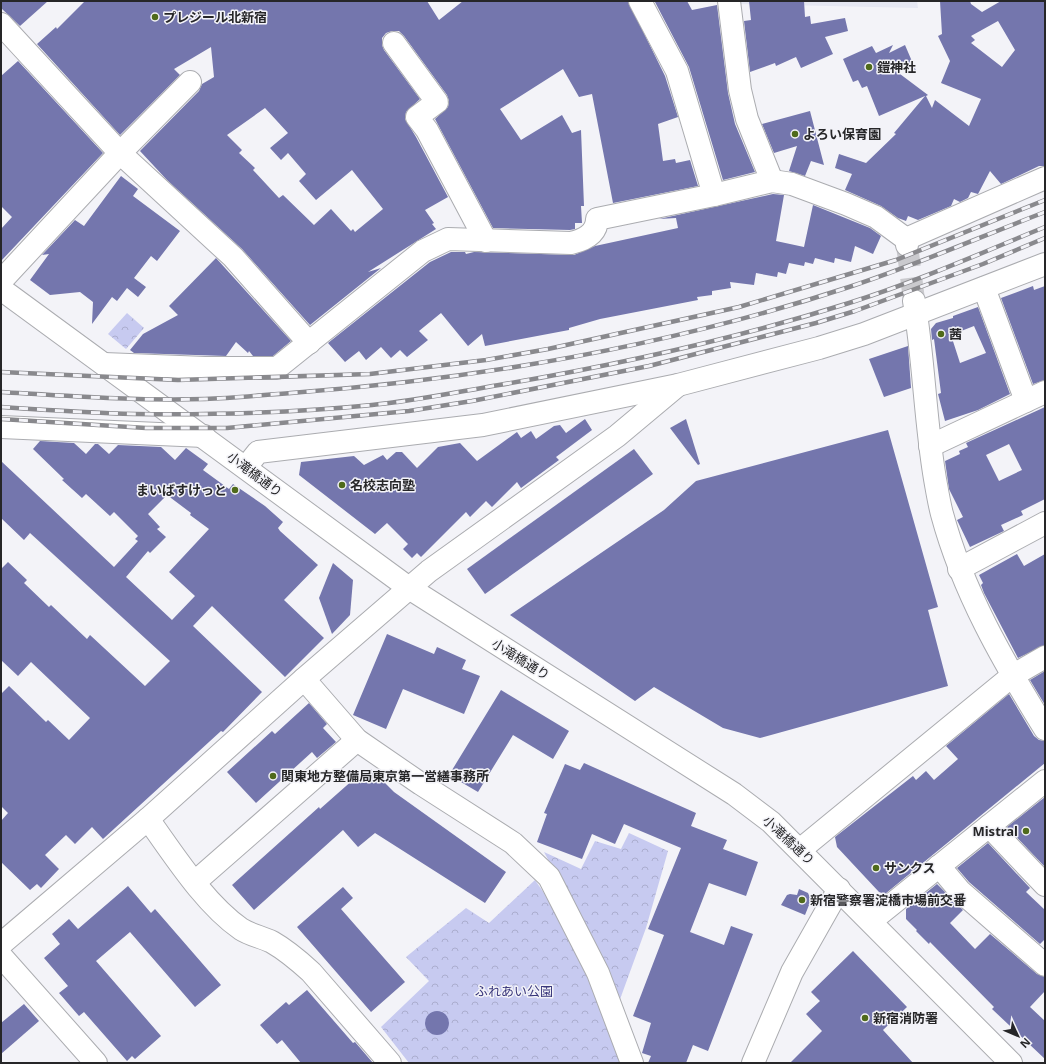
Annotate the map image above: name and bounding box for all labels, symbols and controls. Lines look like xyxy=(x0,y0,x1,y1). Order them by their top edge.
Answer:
place label: プレジール北新宿 xyxy=(163,8,267,26)
marker: プレジール北新宿 xyxy=(150,12,160,22)
place label: 鎧神社 xyxy=(877,58,916,76)
marker: 鎧神社 xyxy=(864,62,874,72)
place label: よろい保育園 xyxy=(803,125,881,143)
marker: よろい保育園 xyxy=(790,129,800,139)
place label: 茜 xyxy=(949,325,962,343)
marker: 茜 xyxy=(936,329,946,339)
street label: 小滝橋通り xyxy=(224,447,286,501)
place label: 名校志向塾 xyxy=(350,476,415,494)
marker: 名校志向塾 xyxy=(337,480,347,490)
place label: まいばすけっと xyxy=(136,481,227,499)
marker: まいばすけっと xyxy=(230,485,240,495)
street label: 小滝橋通り xyxy=(489,634,553,684)
place label: 関東地方整備局東京第一営繕事務所 xyxy=(281,767,489,785)
marker: 関東地方整備局東京第一営繕事務所 xyxy=(268,771,278,781)
street label: 小滝橋通り xyxy=(759,811,819,869)
place label: Mistral xyxy=(972,822,1018,840)
marker: Mistral xyxy=(1021,826,1031,836)
place label: サンクス xyxy=(884,859,936,877)
marker: サンクス xyxy=(871,863,881,873)
place label: 新宿警察署淀橋市場前交番 xyxy=(810,891,966,909)
marker: 新宿警察署淀橋市場前交番 xyxy=(797,895,807,905)
park label: ふれあい公園 xyxy=(475,982,553,1000)
place label: 新宿消防署 xyxy=(873,1009,938,1027)
marker: 新宿消防署 xyxy=(860,1013,870,1023)
north arrow xyxy=(998,1016,1038,1056)
text: N xyxy=(1017,1035,1034,1052)

